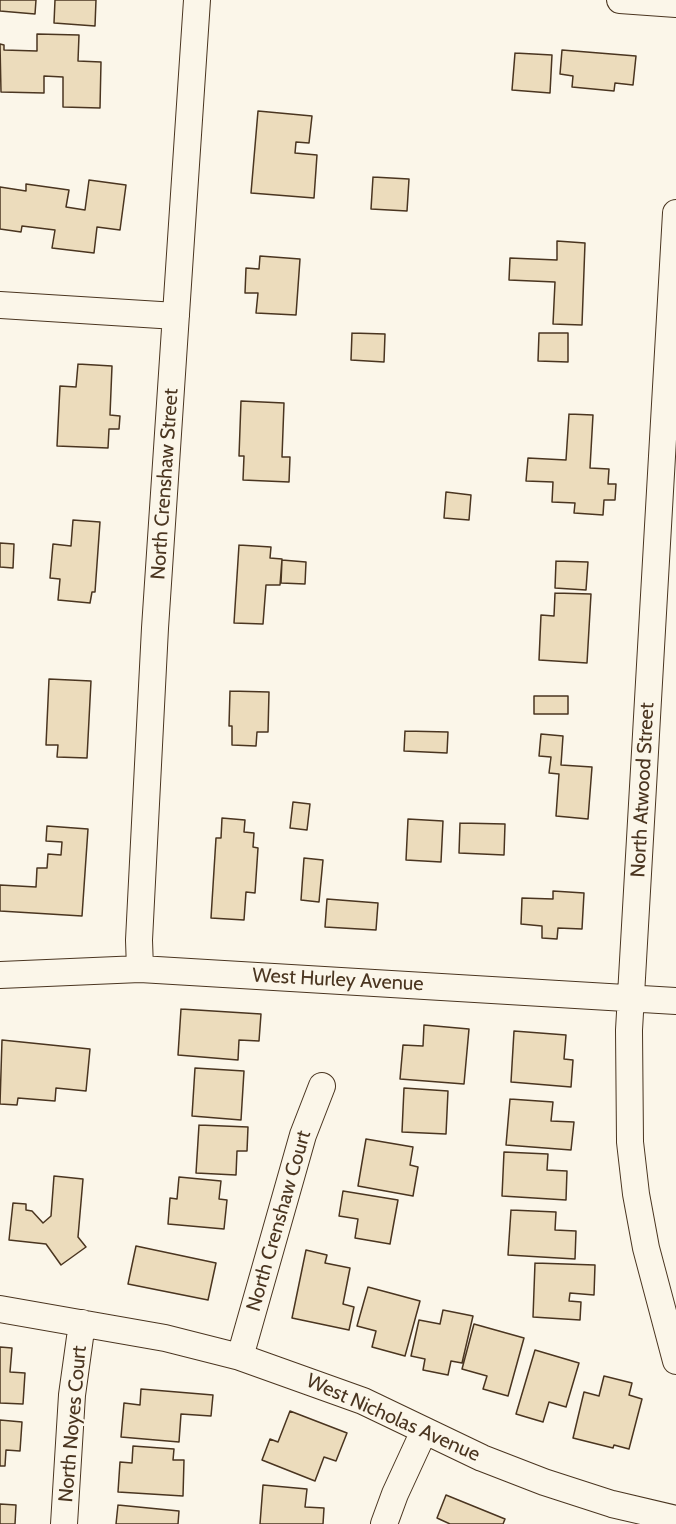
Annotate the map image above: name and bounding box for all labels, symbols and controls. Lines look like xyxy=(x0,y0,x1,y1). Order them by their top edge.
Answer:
street label: North Crenshaw Street xyxy=(146,388,184,580)
street label: North Atwood Street xyxy=(626,702,660,878)
street label: West Hurley Avenue xyxy=(252,964,424,996)
street label: North Crenshaw Court xyxy=(242,1128,316,1314)
street label: North Noyes Court xyxy=(54,1345,92,1503)
street label: West Nicholas Avenue xyxy=(302,1369,484,1467)

